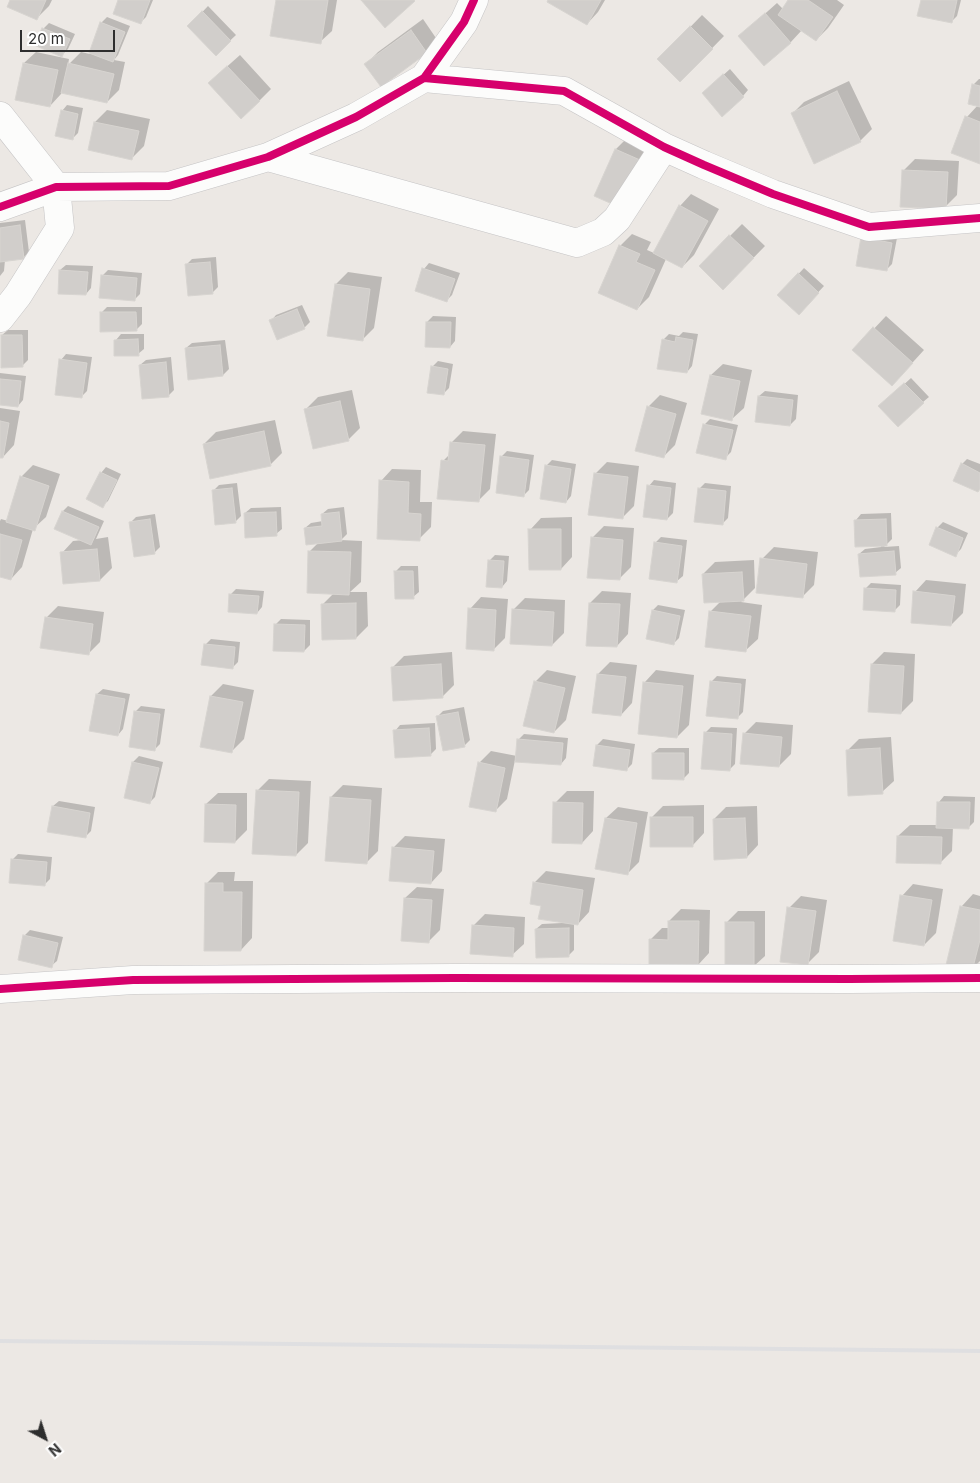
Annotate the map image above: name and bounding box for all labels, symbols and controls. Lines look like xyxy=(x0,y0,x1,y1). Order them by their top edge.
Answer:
scale bar xyxy=(22,20,118,52)
text: 20 m xyxy=(28,29,64,48)
north arrow xyxy=(20,1413,70,1463)
text: N xyxy=(45,1440,65,1460)

